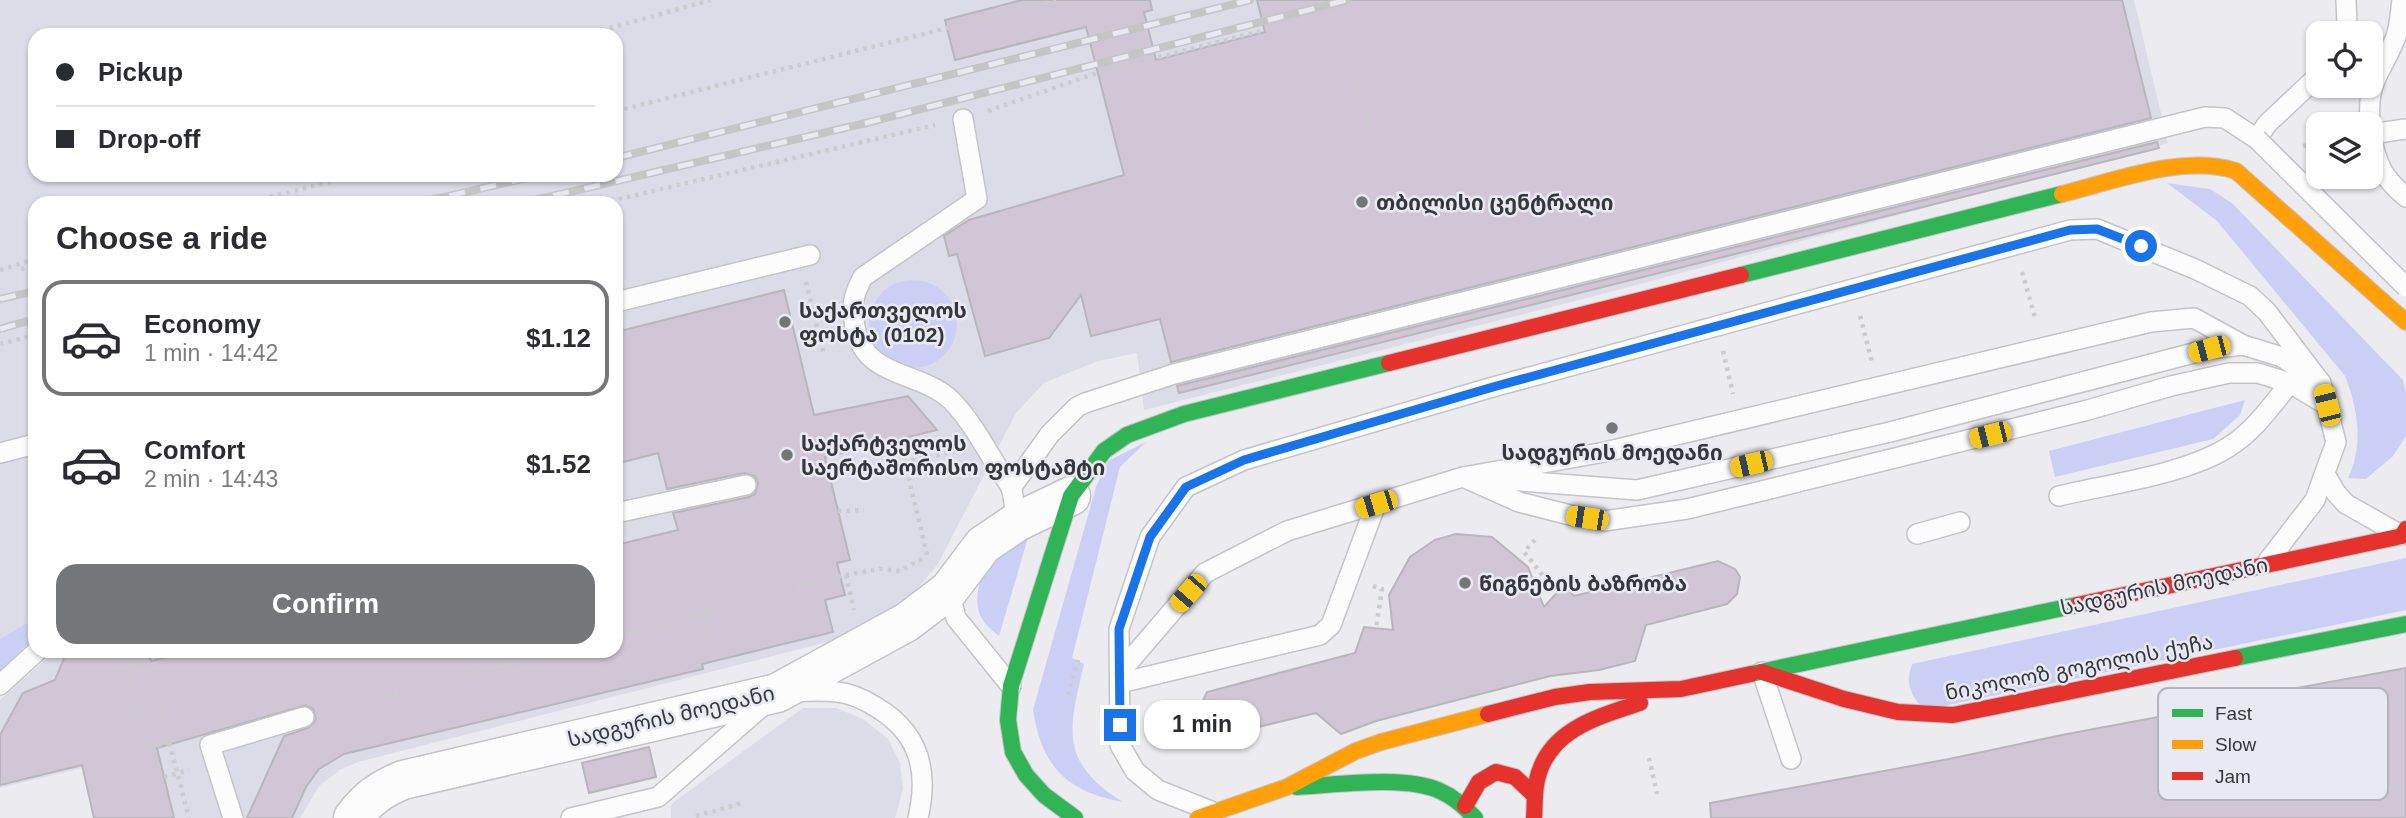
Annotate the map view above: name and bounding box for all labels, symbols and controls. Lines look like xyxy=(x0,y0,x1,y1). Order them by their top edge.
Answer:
map controls xyxy=(2306,21,2383,189)
button: locate xyxy=(2306,21,2383,98)
text: Pickup xyxy=(98,57,183,87)
button: layers xyxy=(2306,112,2383,189)
text: Drop-off xyxy=(98,124,201,154)
place label: თბილისი ცენტრალი xyxy=(1376,191,1613,216)
marker: თბილისი ცენტრალი xyxy=(1354,194,1370,210)
text: Choose a ride xyxy=(56,220,268,256)
route start xyxy=(2125,230,2157,262)
place label: საქართველოს ფოსტა (0102) xyxy=(799,299,967,347)
icon: car xyxy=(60,307,123,370)
text: Economy xyxy=(144,309,261,339)
marker: საქართველოს ფოსტა (0102) xyxy=(777,314,793,330)
text: $1.12 xyxy=(526,323,591,353)
car xyxy=(2186,333,2233,365)
text: 1 min · 14:42 xyxy=(144,340,278,366)
car xyxy=(2312,382,2343,428)
marker: სადგურის მოედანი xyxy=(1604,420,1620,436)
car xyxy=(1968,420,2013,450)
place label: საქარტველოს საერტაშორისო ფოსტამტი xyxy=(801,432,1105,480)
icon: car xyxy=(60,433,123,496)
text: Comfort xyxy=(144,435,245,465)
place label: სადგურის მოედანი xyxy=(1501,441,1723,466)
marker: საქარტველოს საერტაშორისო ფოსტამტი xyxy=(779,447,795,463)
text: $1.52 xyxy=(526,449,591,479)
car xyxy=(1729,449,1774,479)
text: 2 min · 14:43 xyxy=(144,466,278,492)
car xyxy=(1353,488,1400,520)
car xyxy=(1565,504,1610,532)
street label: სადგურის მოედანი xyxy=(2058,553,2270,621)
button: Confirm xyxy=(56,564,595,644)
car xyxy=(1167,570,1210,616)
place label: წიგნების ბაზრობა xyxy=(1479,572,1687,596)
marker: წიგნების ბაზრობა xyxy=(1457,575,1473,591)
street label: ნიკოლოზ გოგოლის ქუჩა xyxy=(1943,630,2215,706)
street label: სადგურის მოედანი xyxy=(565,681,777,753)
legend xyxy=(2158,688,2388,800)
callout: 1 min xyxy=(1144,700,1260,750)
text: Fast xyxy=(2215,703,2253,724)
route end xyxy=(1104,709,1136,741)
text: 1 min xyxy=(1172,711,1232,737)
text: Slow xyxy=(2215,734,2256,755)
text: Jam xyxy=(2215,766,2251,787)

